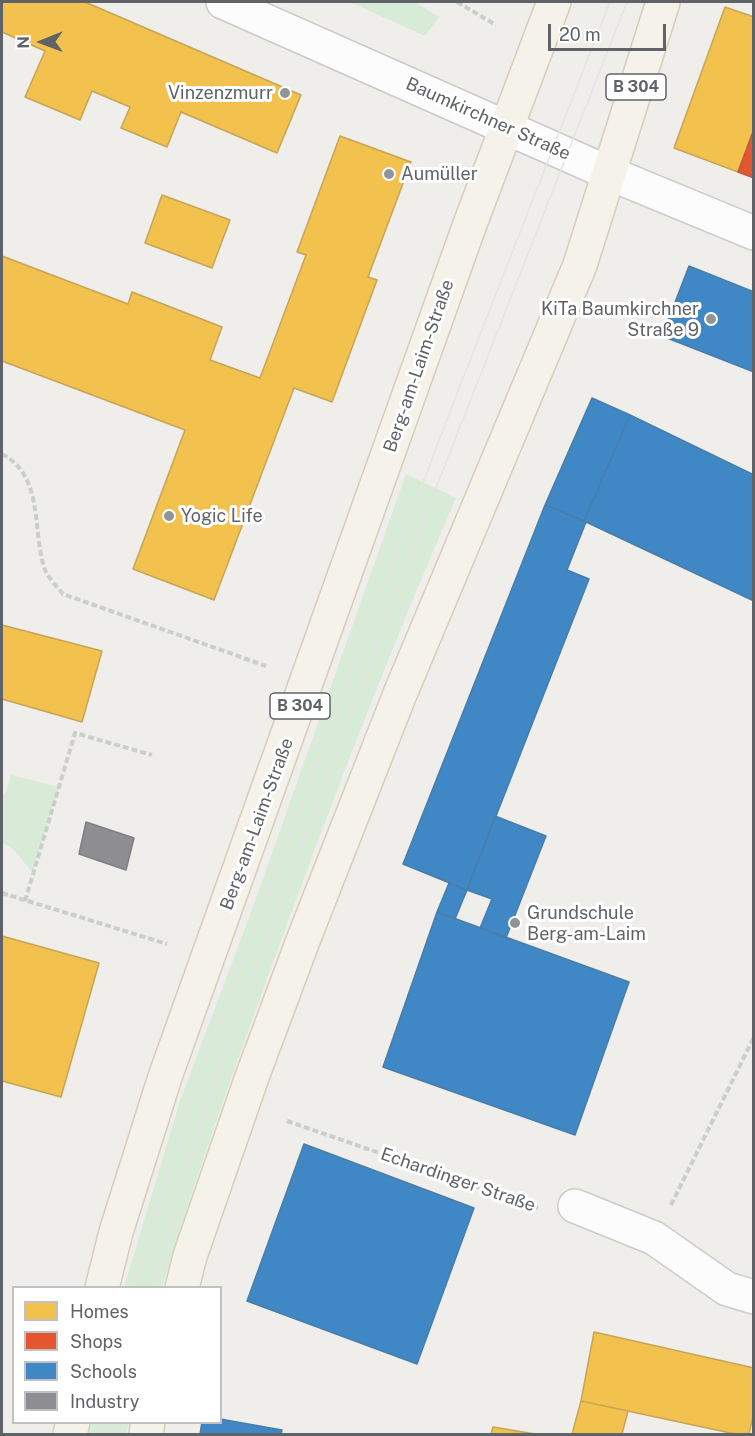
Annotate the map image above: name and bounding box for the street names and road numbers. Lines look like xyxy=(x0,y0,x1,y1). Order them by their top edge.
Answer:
street label: Baumkirchner Straße xyxy=(402,73,574,165)
road number: B 304 xyxy=(606,74,666,100)
street label: Berg-am-Laim-Straße xyxy=(379,277,459,455)
road number: B 304 xyxy=(270,693,330,719)
street label: Berg-am-Laim-Straße xyxy=(216,735,298,913)
street label: Echardinger Straße xyxy=(378,1143,538,1217)

